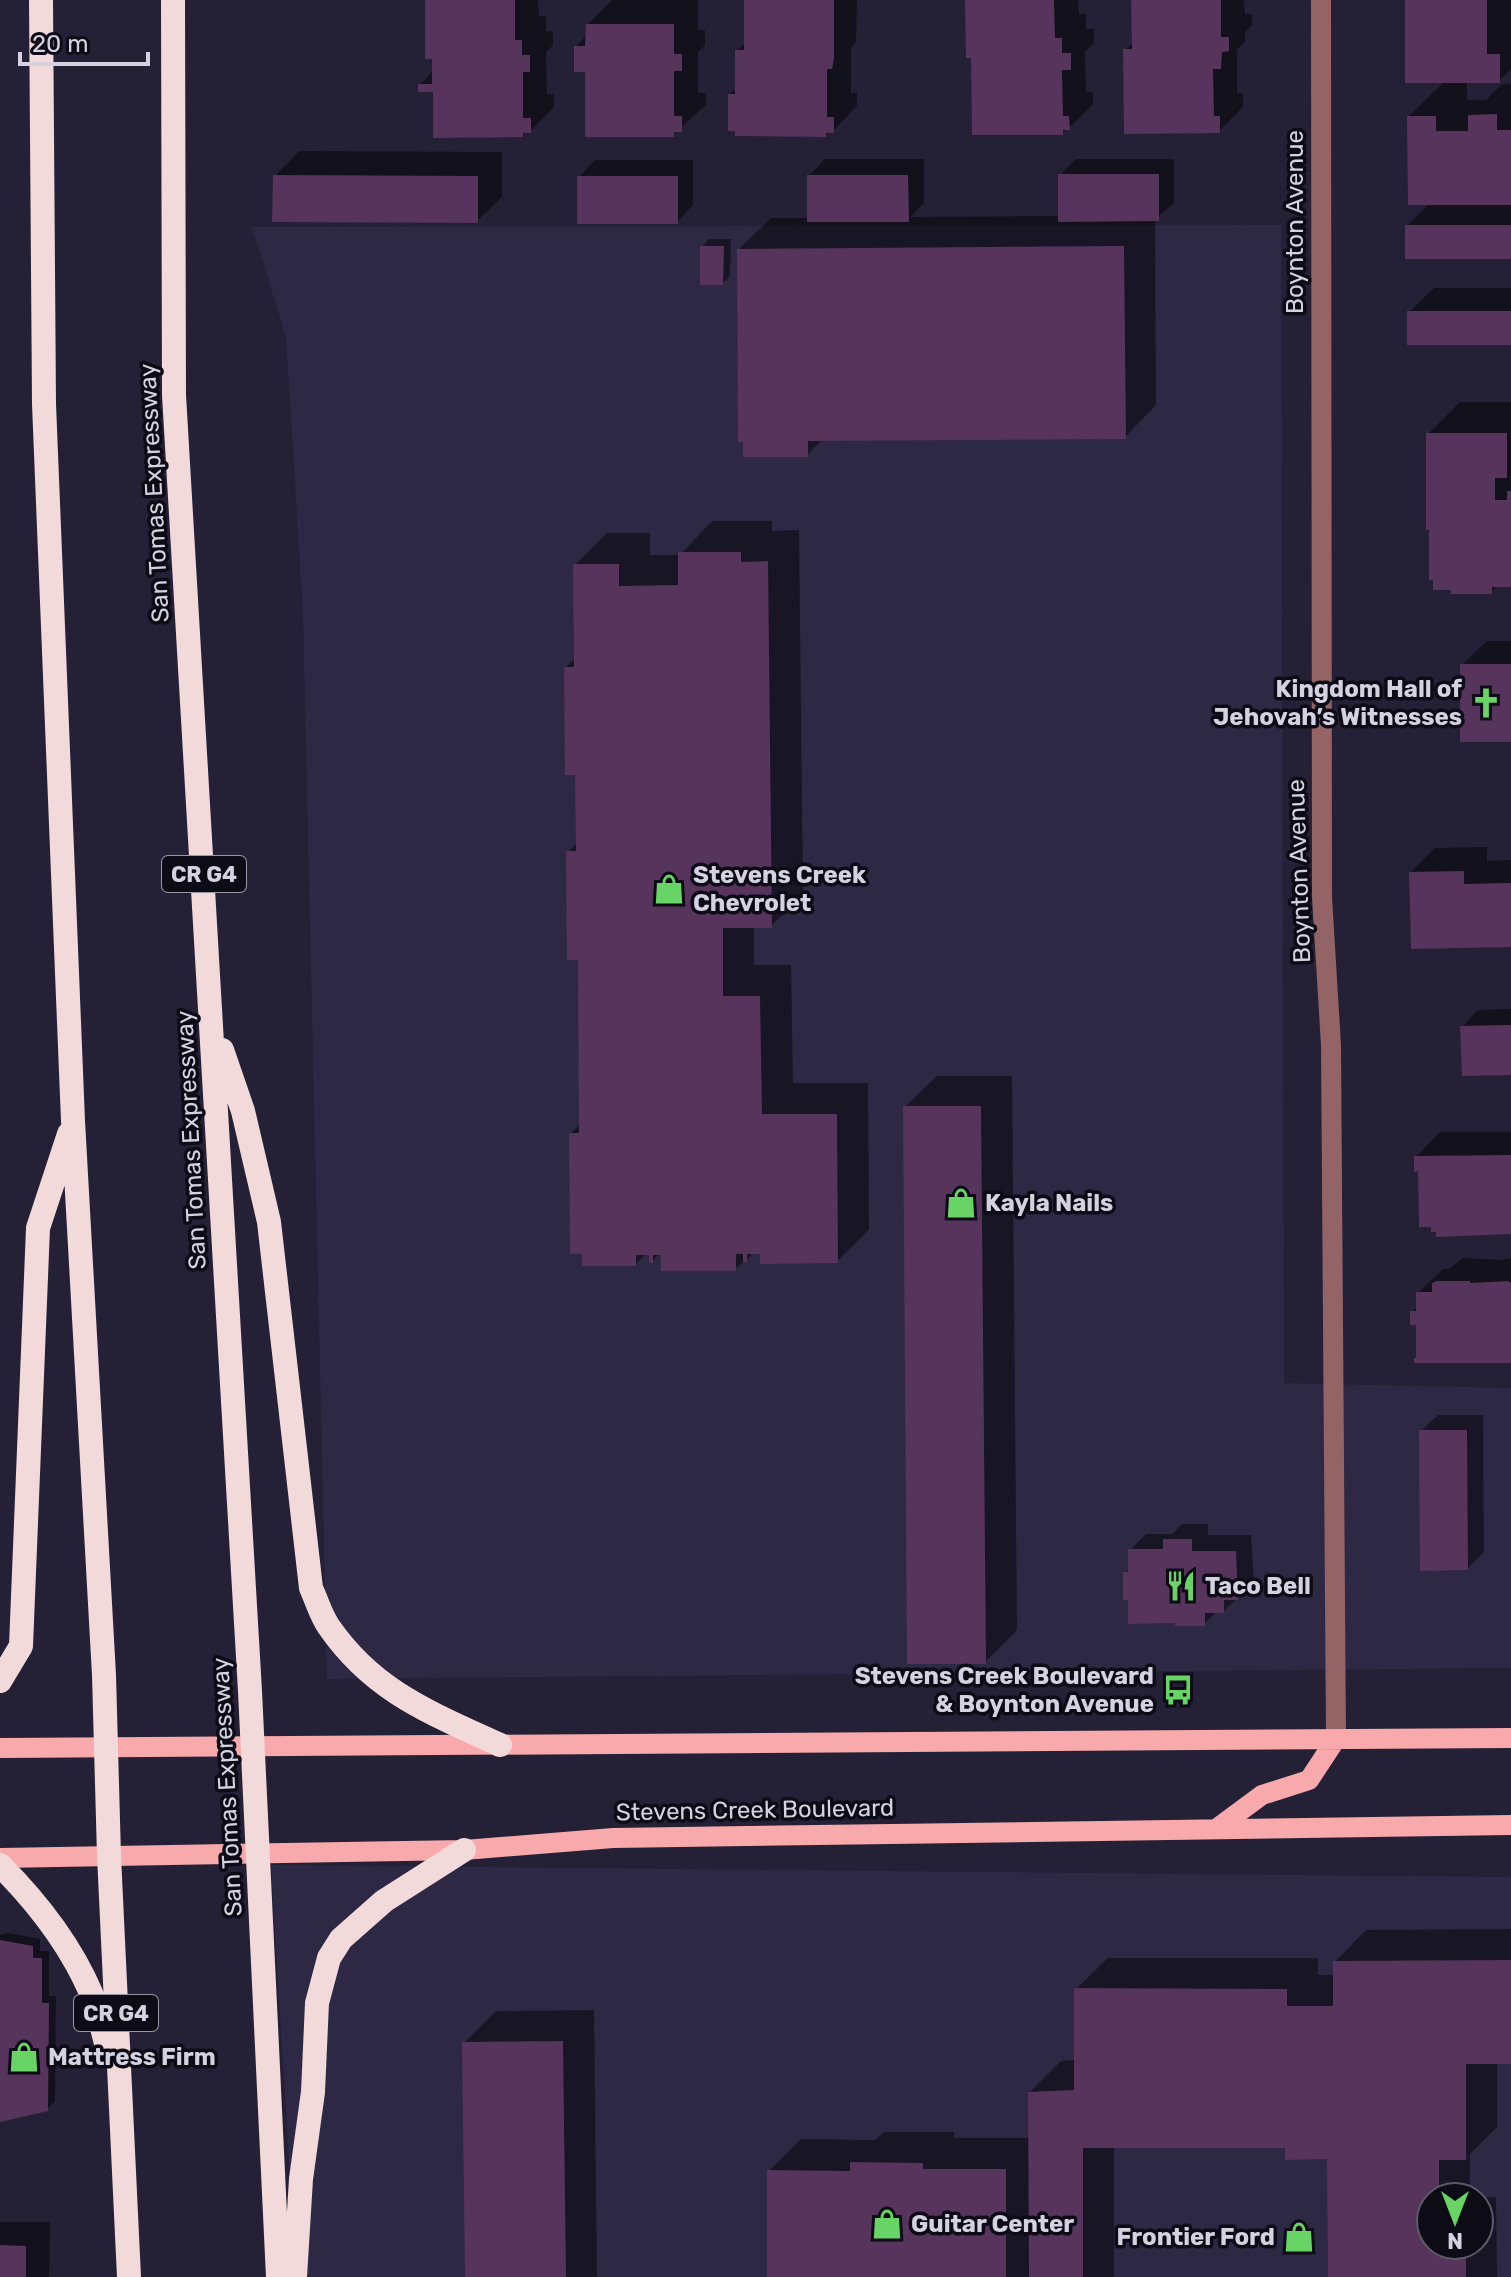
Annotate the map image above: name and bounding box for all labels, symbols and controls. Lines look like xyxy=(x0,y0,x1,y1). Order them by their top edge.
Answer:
scale bar xyxy=(20,16,148,66)
text: 20 m xyxy=(32,30,89,58)
street label: Boynton Avenue xyxy=(1281,130,1309,314)
street label: San Tomas Expressway xyxy=(133,363,175,623)
place label: Kingdom Hall of Jehovah’s Witnesses xyxy=(1213,675,1462,731)
church icon: Kingdom Hall of Jehovah’s Witnesses xyxy=(1469,686,1503,720)
street label: Boynton Avenue xyxy=(1282,779,1316,963)
road number: CR G4 xyxy=(162,856,246,892)
place label: Stevens Creek Chevrolet xyxy=(693,861,866,917)
shop icon: Stevens Creek Chevrolet xyxy=(652,872,686,906)
street label: San Tomas Expressway xyxy=(170,1010,212,1270)
shop icon: Kayla Nails xyxy=(944,1186,978,1220)
place label: Kayla Nails xyxy=(985,1189,1113,1217)
restaurant icon: Taco Bell xyxy=(1164,1569,1198,1603)
place label: Taco Bell xyxy=(1205,1572,1311,1600)
street label: San Tomas Expressway xyxy=(206,1657,248,1917)
place label: Stevens Creek Boulevard & Boynton Avenue xyxy=(855,1662,1154,1718)
bus stop icon: Stevens Creek Boulevard & Boynton Avenue xyxy=(1161,1673,1195,1707)
street label: Stevens Creek Boulevard xyxy=(616,1794,894,1826)
road number: CR G4 xyxy=(74,1995,158,2031)
shop icon: Mattress Firm xyxy=(7,2040,41,2074)
place label: Mattress Firm xyxy=(48,2043,216,2071)
north arrow xyxy=(1415,2181,1495,2261)
shop icon: Guitar Center xyxy=(870,2207,904,2241)
place label: Guitar Center xyxy=(911,2210,1074,2238)
shop icon: Frontier Ford xyxy=(1282,2220,1316,2254)
place label: Frontier Ford xyxy=(1117,2223,1275,2251)
text: N xyxy=(1447,2227,1463,2254)

